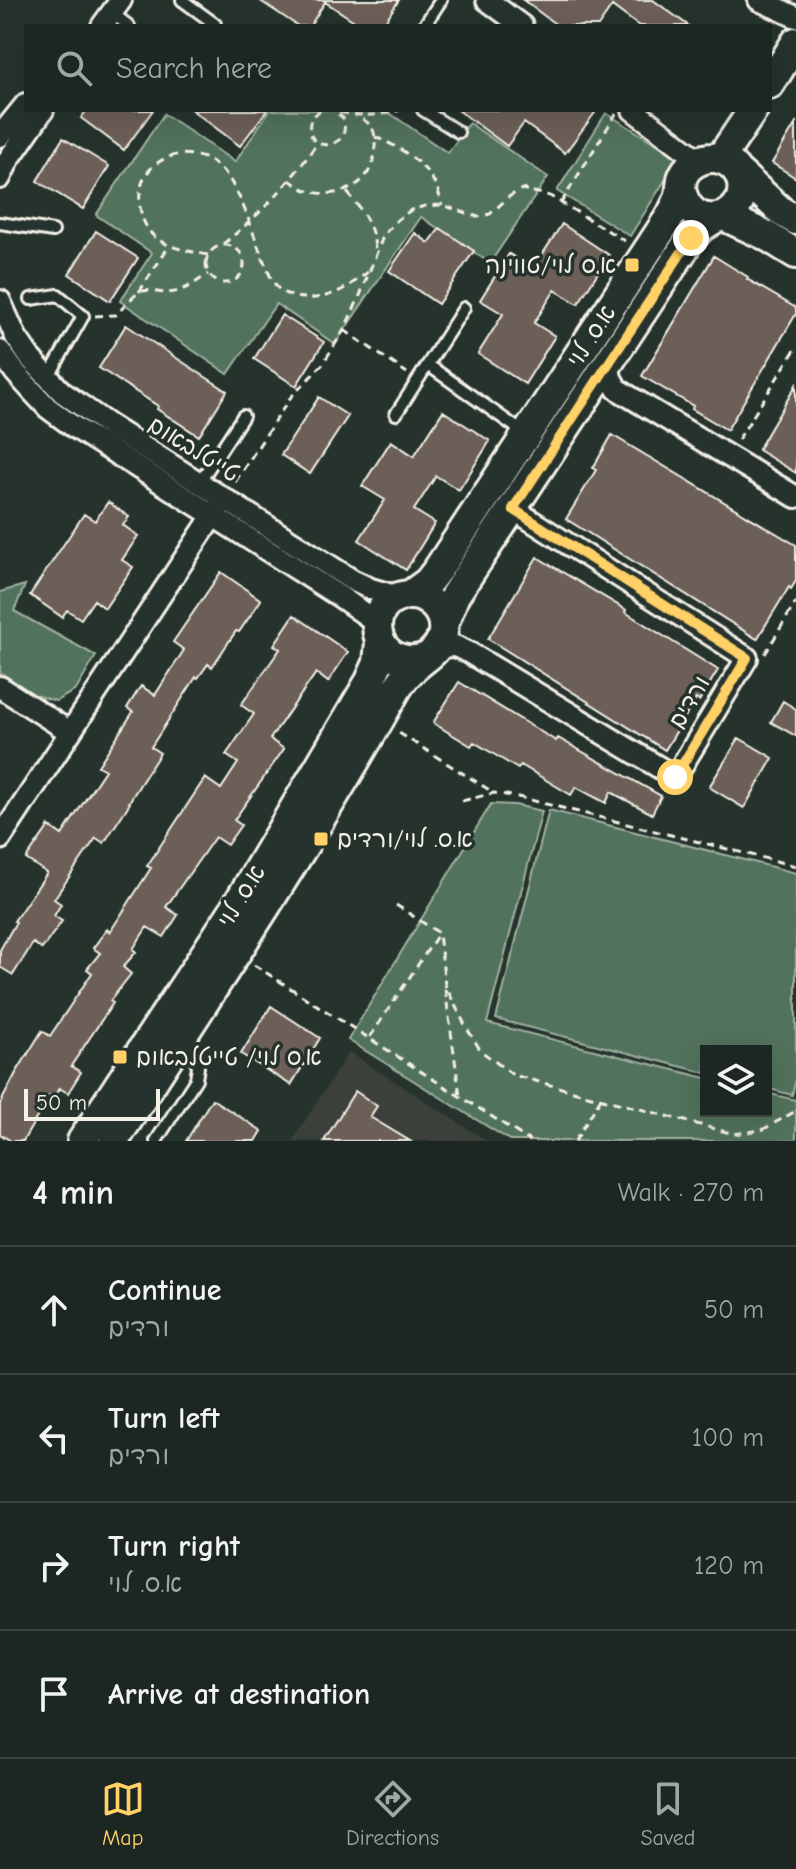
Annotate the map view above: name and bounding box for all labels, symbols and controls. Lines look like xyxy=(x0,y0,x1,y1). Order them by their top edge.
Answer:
search box xyxy=(24,24,772,112)
icon: search xyxy=(52,46,96,90)
text: Search here xyxy=(116,51,272,86)
route end xyxy=(673,220,709,256)
place label: א.ס לוי/טווינה xyxy=(485,251,616,279)
marker: א.ס לוי/טווינה xyxy=(623,256,641,274)
street label: א.ס. לוי xyxy=(561,300,621,372)
street label: טייטלבאום xyxy=(143,410,245,488)
street label: ורדים xyxy=(662,671,716,733)
route start xyxy=(657,759,693,795)
place label: א.ס. לוי/ורדים xyxy=(337,825,473,853)
marker: א.ס. לוי/ורדים xyxy=(312,830,330,848)
street label: א.ס. לוי xyxy=(211,860,271,932)
place label: א.ס לוי/ טייטלבאום xyxy=(136,1043,322,1071)
map controls xyxy=(700,1045,772,1117)
button: layers xyxy=(700,1045,772,1117)
marker: א.ס לוי/ טייטלבאום xyxy=(111,1048,129,1066)
scale bar xyxy=(24,1085,160,1121)
text: 50 m xyxy=(36,1090,87,1116)
text: 4 min xyxy=(32,1173,114,1213)
text: Walk · 270 m xyxy=(618,1178,764,1208)
text: Continue xyxy=(108,1273,222,1308)
icon: ahead xyxy=(32,1288,76,1332)
text: 50 m xyxy=(704,1295,764,1325)
text: ורדים xyxy=(108,1313,169,1343)
text: Turn left xyxy=(108,1401,220,1436)
icon: left xyxy=(32,1416,76,1460)
text: 100 m xyxy=(692,1423,764,1453)
text: ורדים xyxy=(108,1441,169,1471)
text: Turn right xyxy=(108,1529,240,1564)
icon: right xyxy=(32,1544,76,1588)
text: 120 m xyxy=(694,1551,764,1581)
text: א.ס. לוי xyxy=(108,1569,182,1599)
icon: arrive xyxy=(32,1672,76,1716)
text: Arrive at destination xyxy=(108,1677,370,1712)
tab: Map xyxy=(101,1777,145,1851)
tab: Directions xyxy=(346,1777,439,1851)
tab: Saved xyxy=(640,1777,695,1851)

